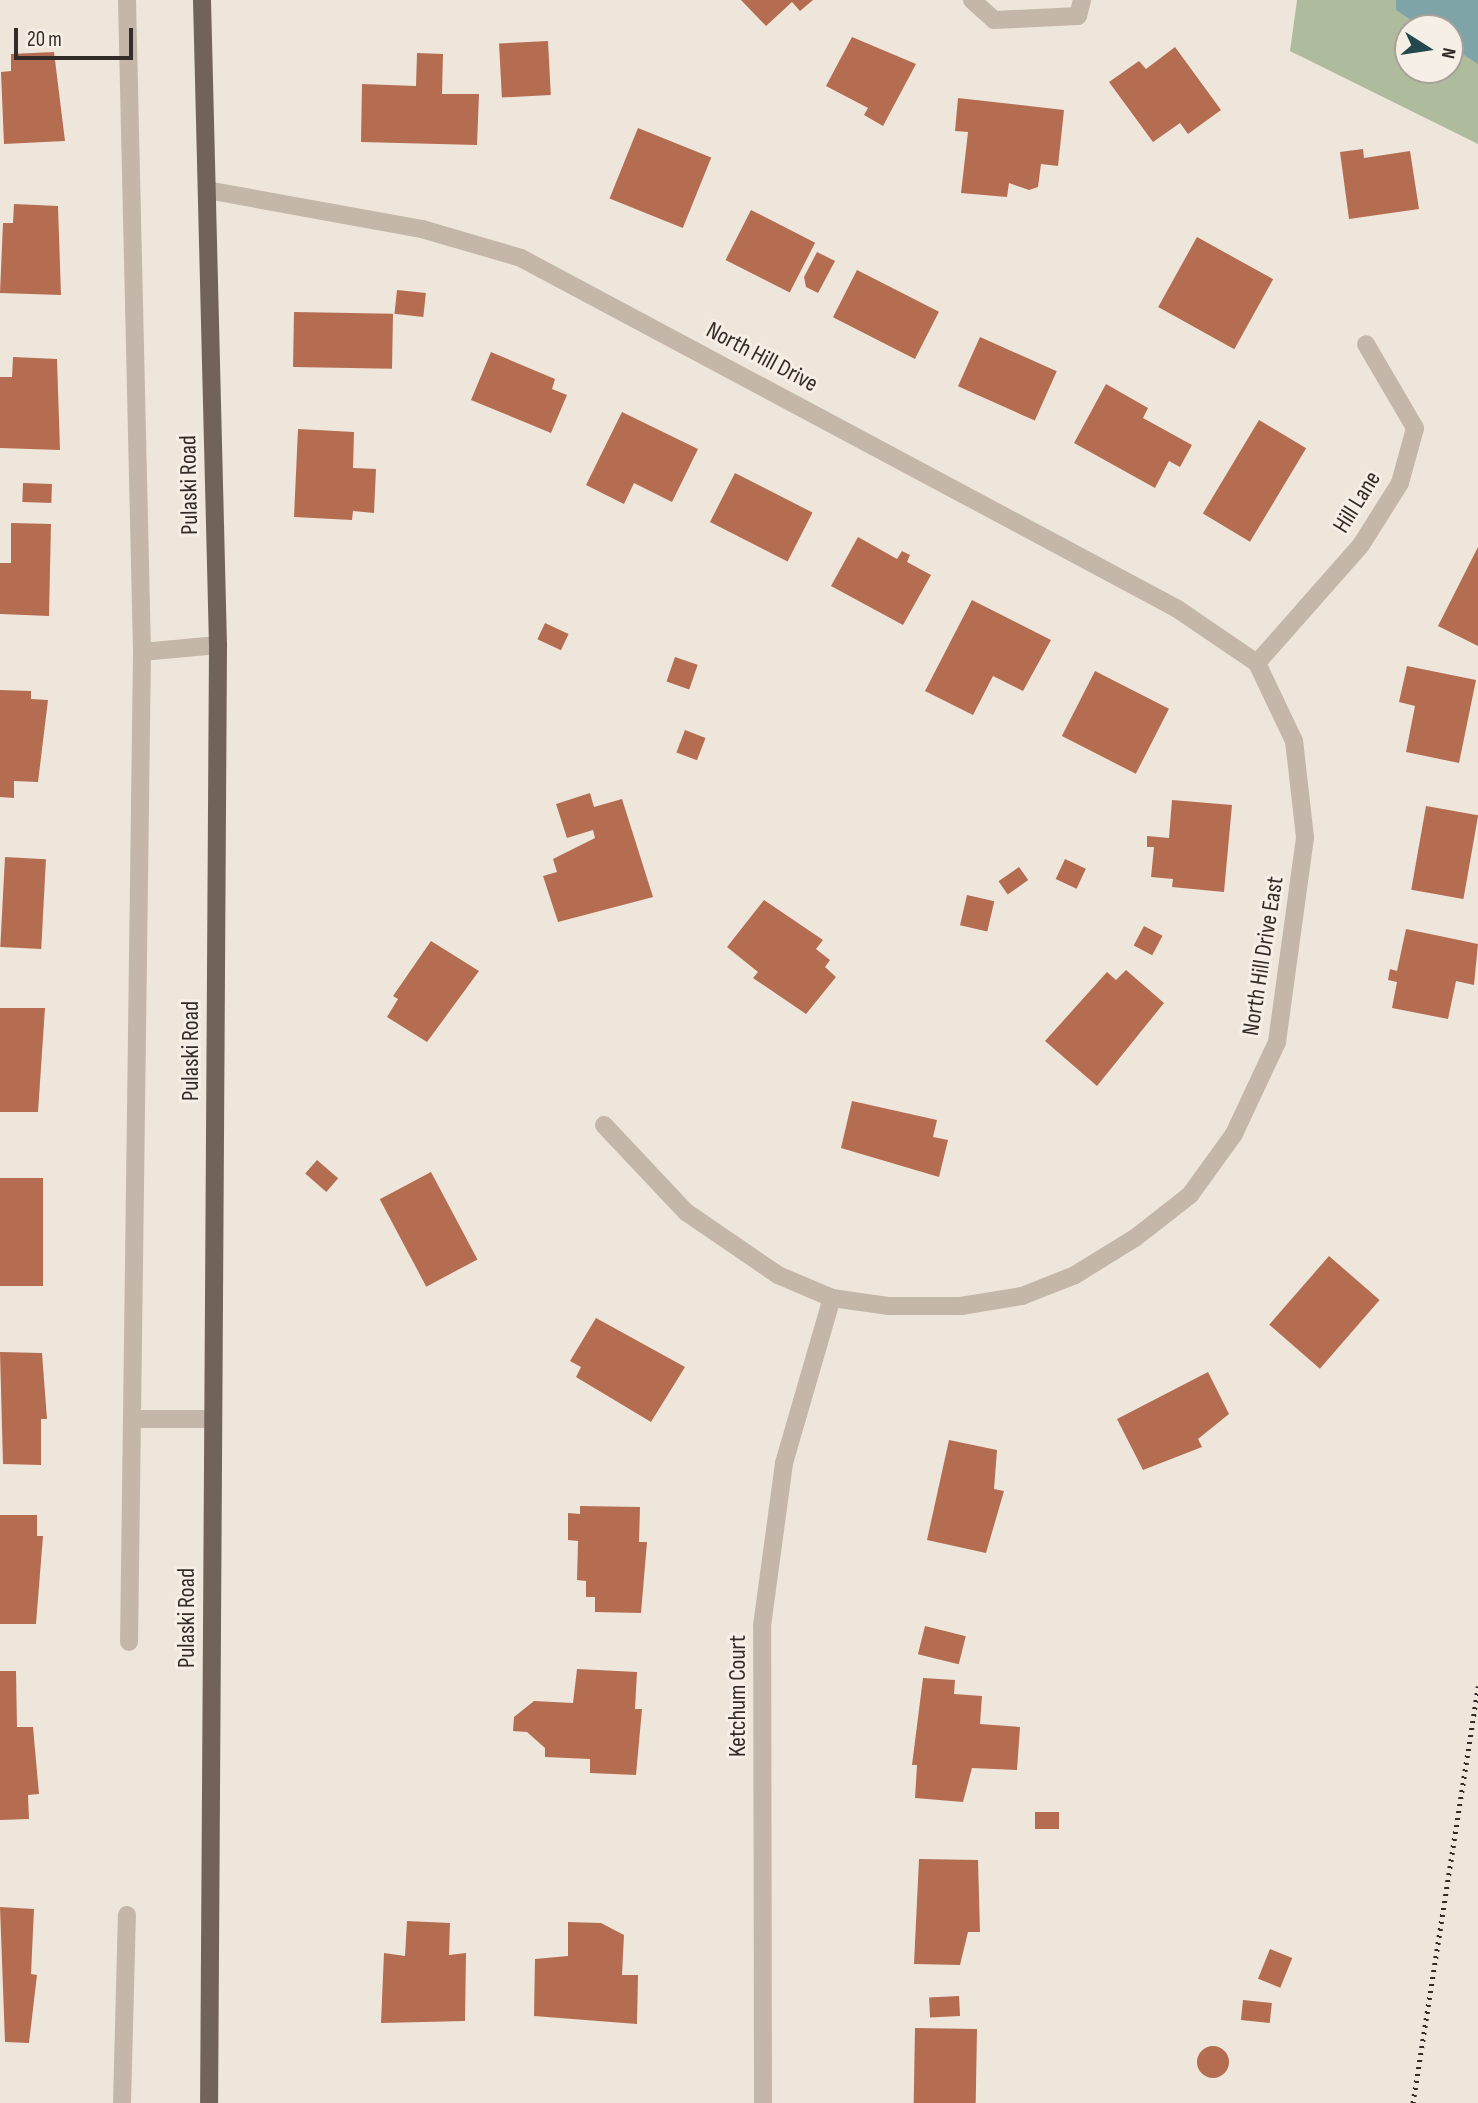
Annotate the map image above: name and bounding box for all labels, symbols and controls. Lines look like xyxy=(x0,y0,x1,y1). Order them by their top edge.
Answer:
scale bar xyxy=(18,14,136,58)
north arrow xyxy=(1394,14,1464,84)
text: 20 m xyxy=(27,27,62,52)
text: N xyxy=(1436,46,1460,60)
street label: North Hill Drive xyxy=(701,316,823,398)
street label: Pulaski Road xyxy=(174,435,204,535)
street label: Hill Lane xyxy=(1327,466,1387,538)
street label: North Hill Drive East xyxy=(1236,874,1290,1038)
street label: Pulaski Road xyxy=(177,1001,205,1101)
street label: Pulaski Road xyxy=(173,1568,201,1668)
street label: Ketchum Court xyxy=(724,1635,752,1757)

